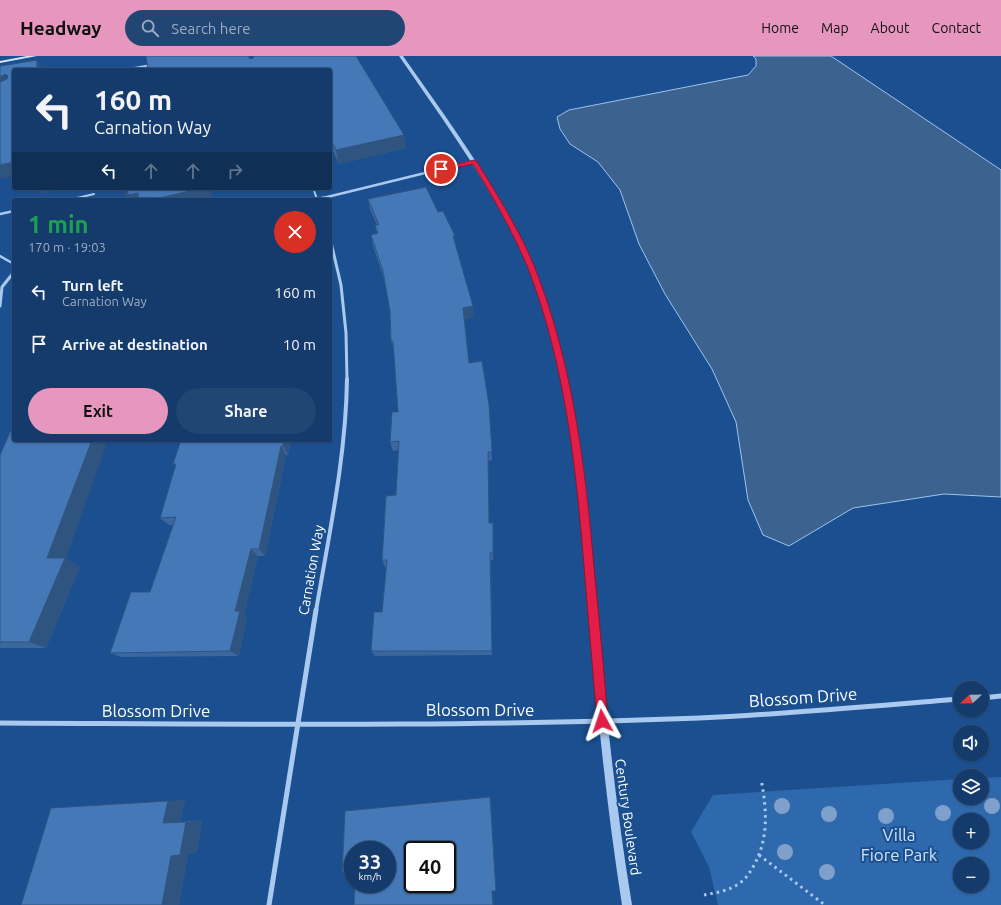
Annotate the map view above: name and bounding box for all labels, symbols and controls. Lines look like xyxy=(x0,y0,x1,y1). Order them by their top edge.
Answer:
search box xyxy=(125,10,405,46)
text: Headway xyxy=(20,17,101,39)
icon: search xyxy=(139,17,161,39)
text: Search here xyxy=(171,20,251,37)
text: Home xyxy=(761,20,799,36)
text: Map xyxy=(821,20,849,36)
text: About xyxy=(871,20,910,36)
text: Contact xyxy=(932,20,981,36)
icon: left xyxy=(28,84,80,136)
text: 160 m xyxy=(94,84,172,115)
text: Carnation Way xyxy=(94,117,211,137)
pin xyxy=(424,152,458,186)
icon: arrive xyxy=(430,158,452,180)
icon: left xyxy=(98,160,120,182)
icon: ahead xyxy=(140,160,162,182)
icon: ahead xyxy=(182,160,204,182)
icon: right xyxy=(224,160,246,182)
text: 1 min xyxy=(28,211,89,238)
button: close xyxy=(274,211,316,253)
text: 170 m · 19:03 xyxy=(28,240,106,254)
text: Turn left xyxy=(62,277,123,294)
icon: left xyxy=(28,281,50,303)
text: 160 m xyxy=(274,284,316,301)
text: Carnation Way xyxy=(62,294,147,308)
icon: arrive xyxy=(28,333,50,355)
text: Arrive at destination xyxy=(62,336,208,353)
text: 10 m xyxy=(283,336,316,353)
button: Exit xyxy=(28,388,168,434)
button: Share xyxy=(176,388,316,434)
street label: Carnation Way xyxy=(295,523,327,616)
north arrow xyxy=(953,681,989,717)
map controls xyxy=(953,681,989,893)
street label: Blossom Drive xyxy=(748,684,858,710)
street label: Blossom Drive xyxy=(426,700,534,719)
position arrow xyxy=(581,700,623,742)
street label: Blossom Drive xyxy=(102,701,210,720)
button: sound xyxy=(953,725,989,761)
street label: Century Boulevard xyxy=(612,758,644,876)
button: layers xyxy=(953,769,989,805)
button: + xyxy=(953,813,989,849)
park label: Villa Fiore Park xyxy=(861,825,938,864)
speed limit sign: 40 xyxy=(404,841,456,893)
text: 33 xyxy=(359,850,381,873)
button: − xyxy=(953,857,989,893)
text: km/h xyxy=(358,871,382,882)

